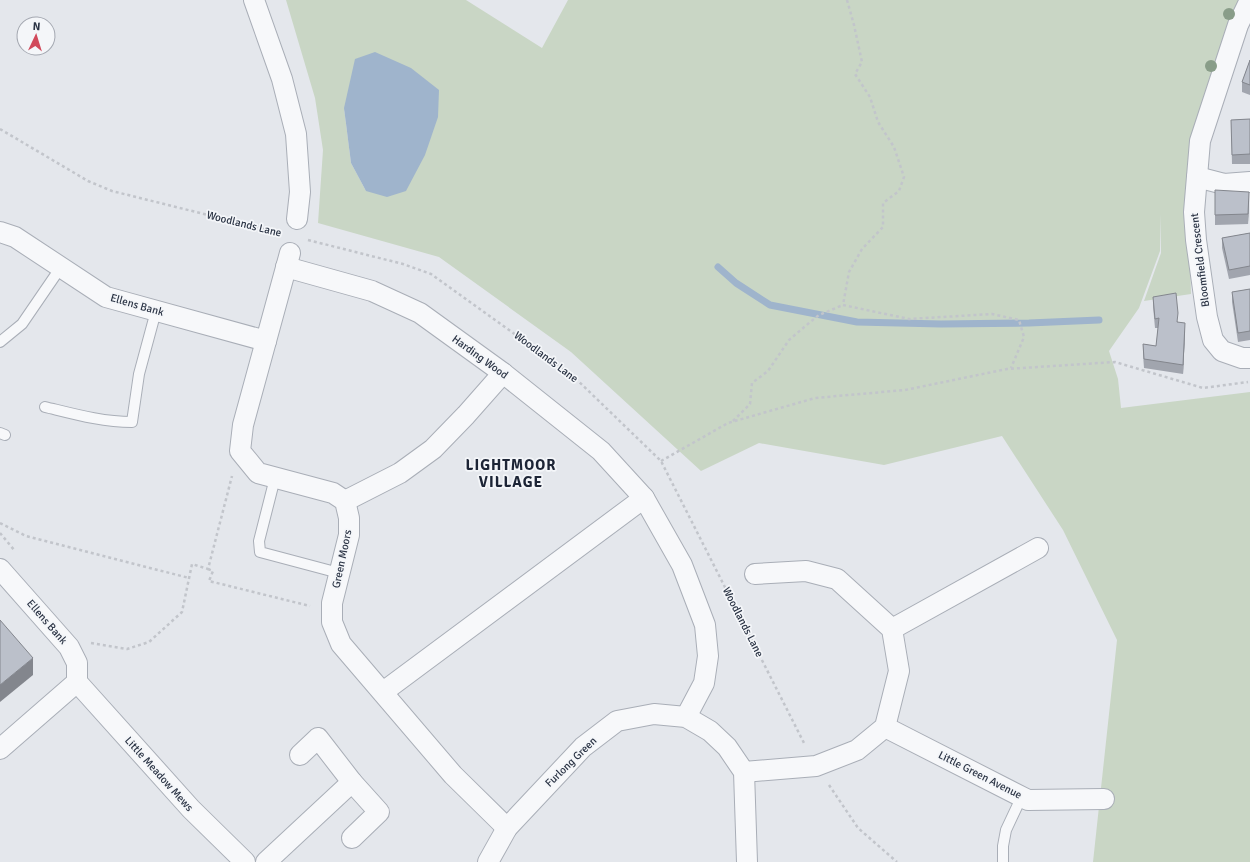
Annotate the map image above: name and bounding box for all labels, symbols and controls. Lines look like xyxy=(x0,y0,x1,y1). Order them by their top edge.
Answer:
north arrow xyxy=(16,16,56,56)
text: N xyxy=(32,20,41,33)
street label: Woodlands Lane xyxy=(205,208,283,240)
street label: Bloomfield Crescent xyxy=(1188,212,1212,308)
street label: Ellens Bank xyxy=(109,291,166,319)
street label: Woodlands Lane xyxy=(511,329,581,385)
street label: Harding Wood xyxy=(449,332,511,382)
district label: LIGHTMOOR VILLAGE xyxy=(466,456,556,491)
street label: Green Moors xyxy=(329,528,355,589)
street label: Woodlands Lane xyxy=(720,585,766,659)
street label: Ellens Bank xyxy=(24,597,70,647)
street label: Little Meadow Mews xyxy=(122,734,196,814)
street label: Furlong Green xyxy=(543,734,599,790)
street label: Little Green Avenue xyxy=(936,748,1024,802)

